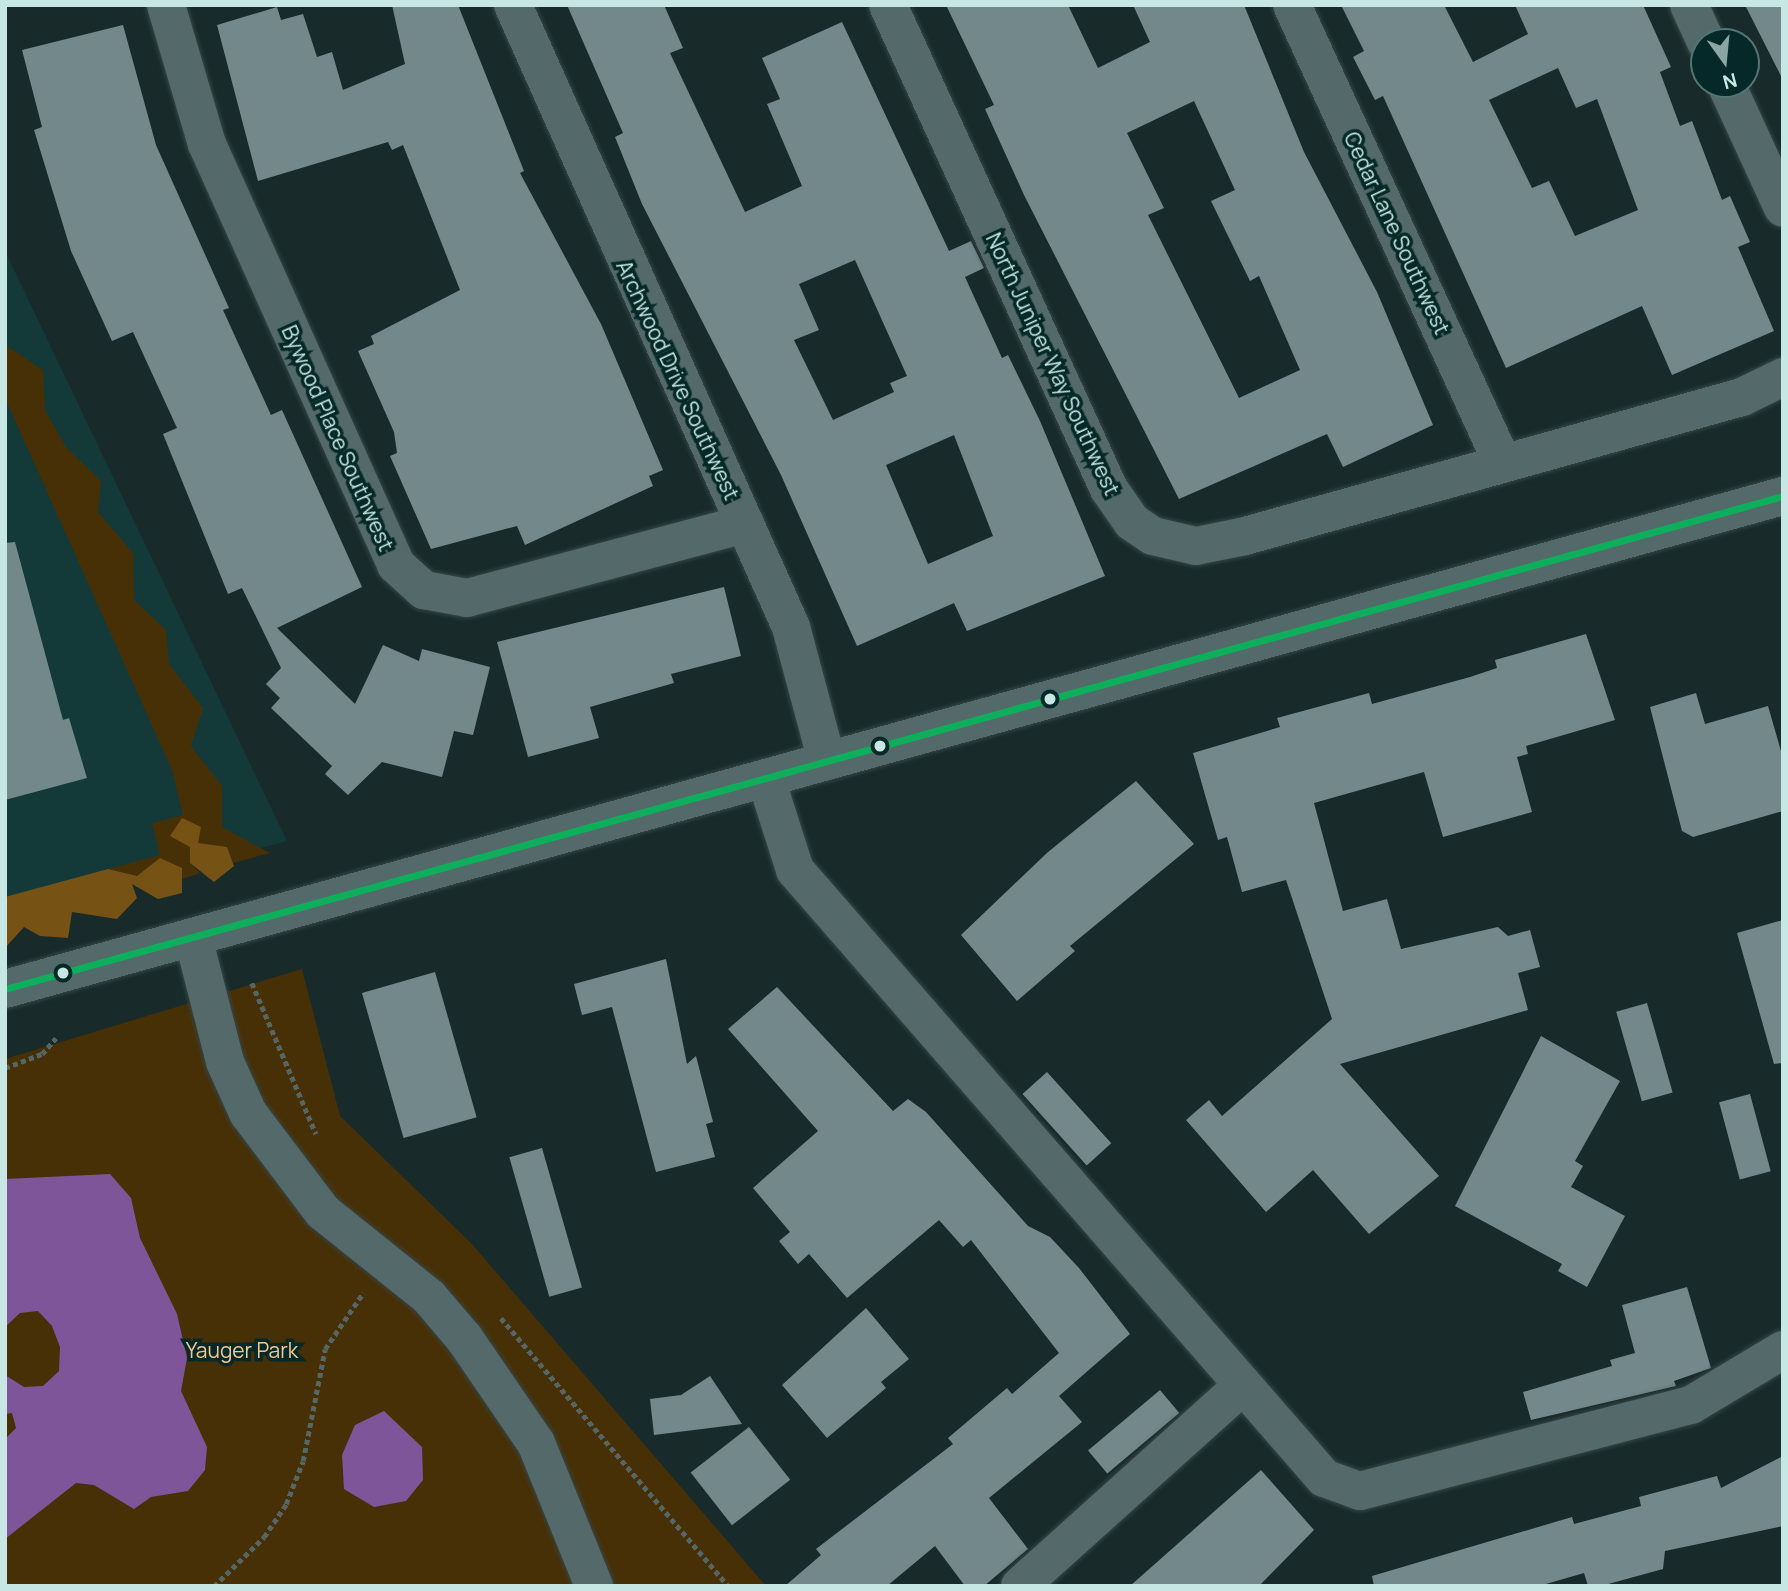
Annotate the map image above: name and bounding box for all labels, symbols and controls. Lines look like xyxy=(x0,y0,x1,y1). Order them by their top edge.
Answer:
north arrow xyxy=(1690,28,1760,98)
text: N xyxy=(1720,67,1740,96)
street label: Cedar Lane Southwest xyxy=(1339,128,1455,338)
street label: North Juniper Way Southwest xyxy=(981,229,1125,499)
street label: Archwood Drive Southwest xyxy=(611,256,745,504)
street label: Bywood Place Southwest xyxy=(277,321,399,555)
unlabelled marker xyxy=(1043,692,1057,706)
unlabelled marker xyxy=(873,739,887,753)
unlabelled marker xyxy=(56,966,70,980)
park label: Yauger Park xyxy=(186,1337,298,1363)

